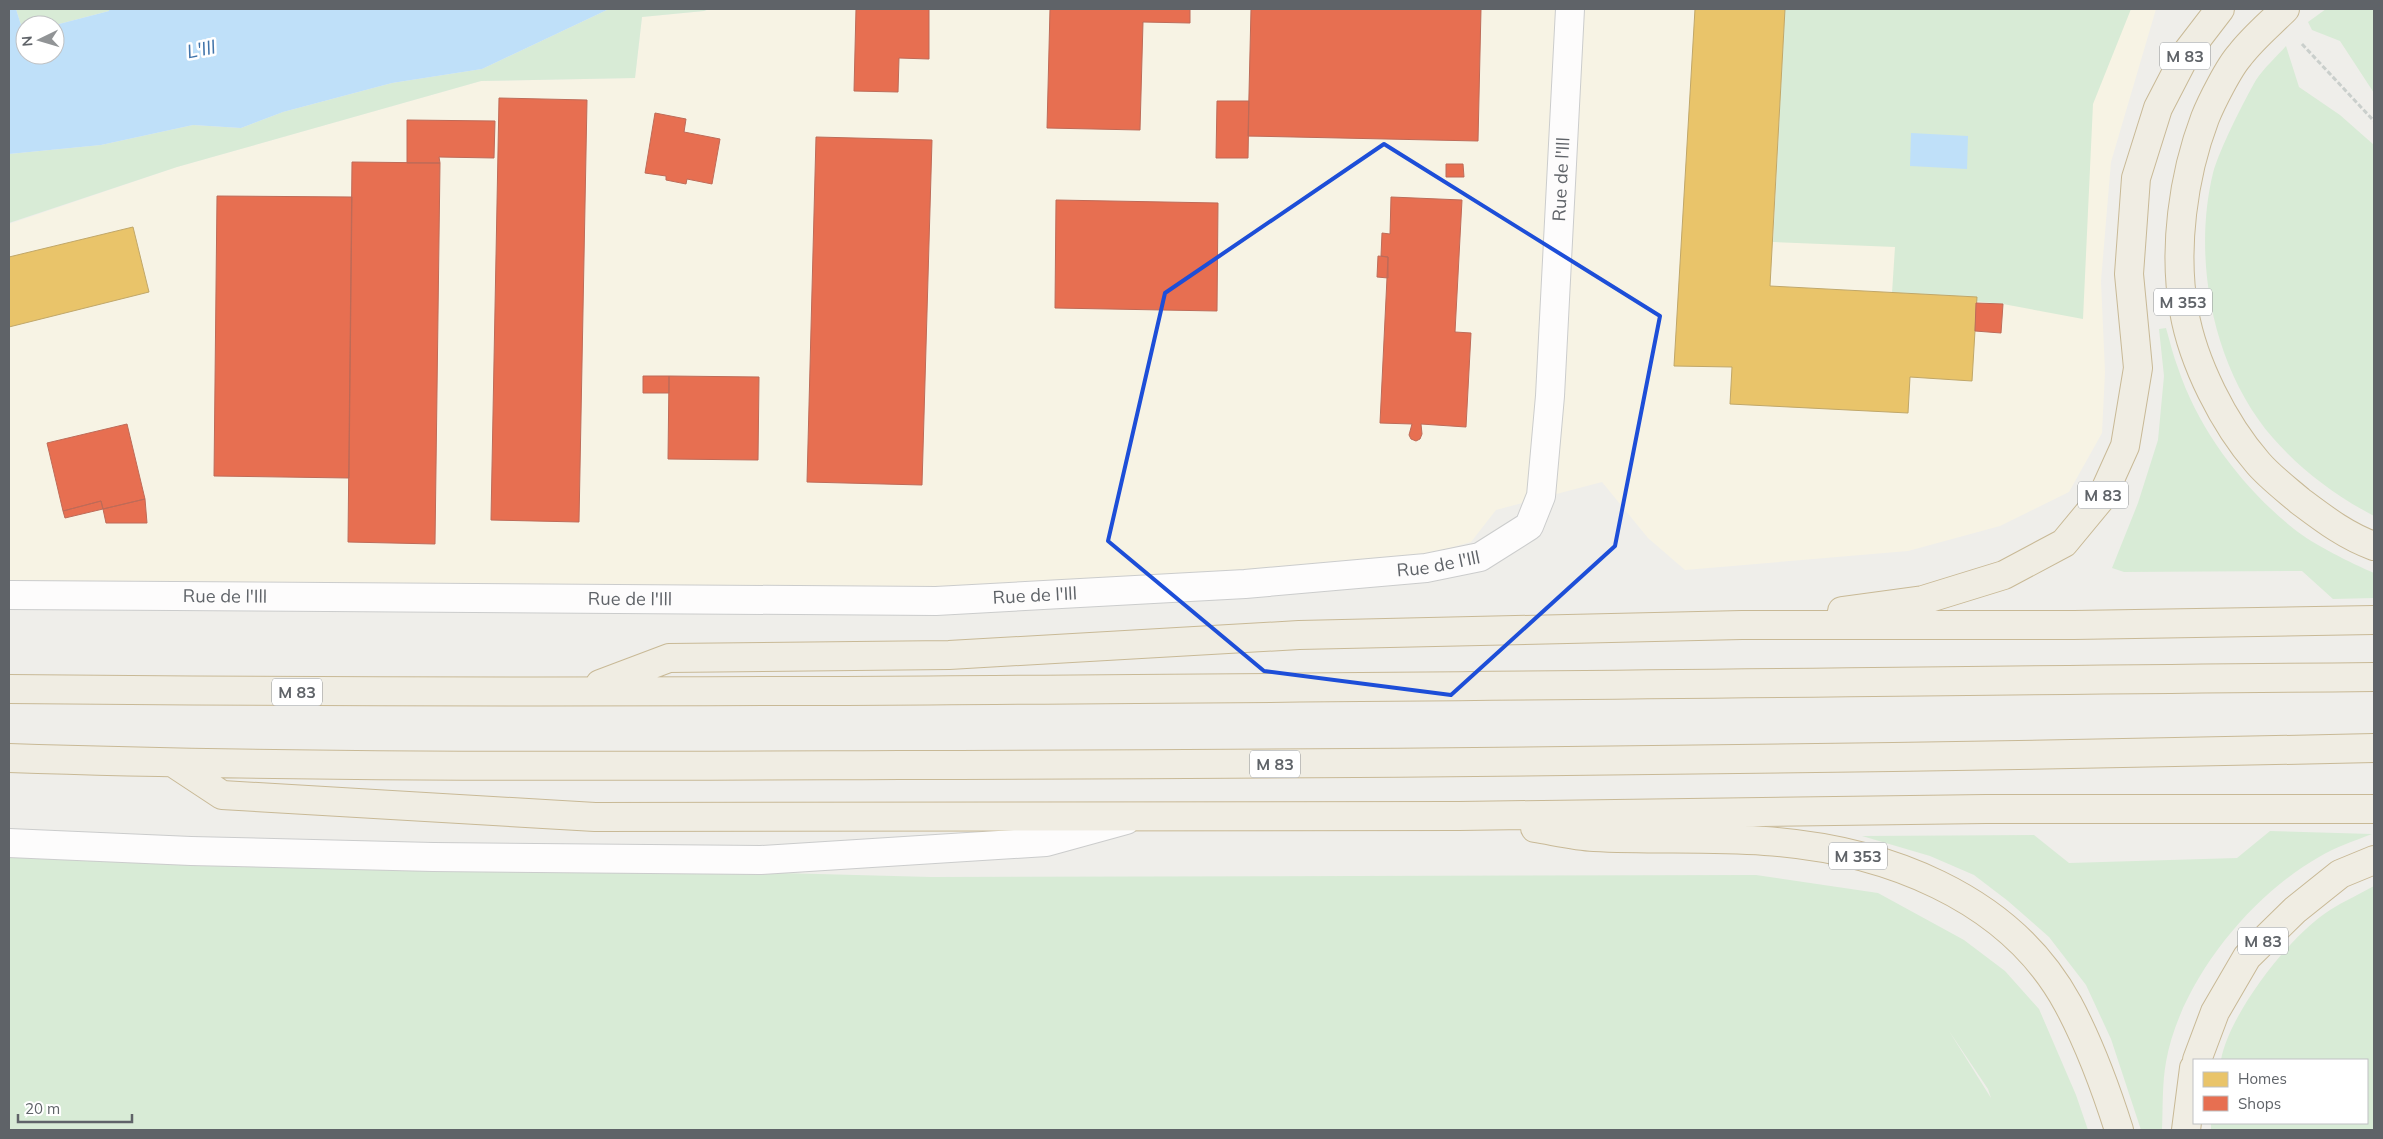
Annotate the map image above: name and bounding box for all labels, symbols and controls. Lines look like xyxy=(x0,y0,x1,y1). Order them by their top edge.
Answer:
north arrow xyxy=(15,15,65,65)
water label: L'Ill xyxy=(185,34,218,64)
text: N xyxy=(18,35,36,47)
road number: M 83 xyxy=(2160,42,2210,70)
street label: Rue de l'Ill xyxy=(1547,137,1574,222)
road number: M 353 xyxy=(2154,288,2212,316)
road number: M 83 xyxy=(2078,482,2128,508)
street label: Rue de l'Ill xyxy=(1396,545,1482,582)
street label: Rue de l'Ill xyxy=(992,581,1077,609)
street label: Rue de l'Ill xyxy=(183,584,267,608)
street label: Rue de l'Ill xyxy=(588,587,672,610)
road number: M 83 xyxy=(272,679,322,706)
road number: M 83 xyxy=(1250,751,1300,778)
road number: M 353 xyxy=(1829,842,1887,869)
road number: M 83 xyxy=(2238,928,2288,954)
legend xyxy=(2193,1059,2368,1124)
text: Homes xyxy=(2238,1069,2287,1088)
scale bar xyxy=(18,1092,131,1124)
text: Shops xyxy=(2238,1094,2281,1113)
text: 20 m xyxy=(25,1099,60,1118)

